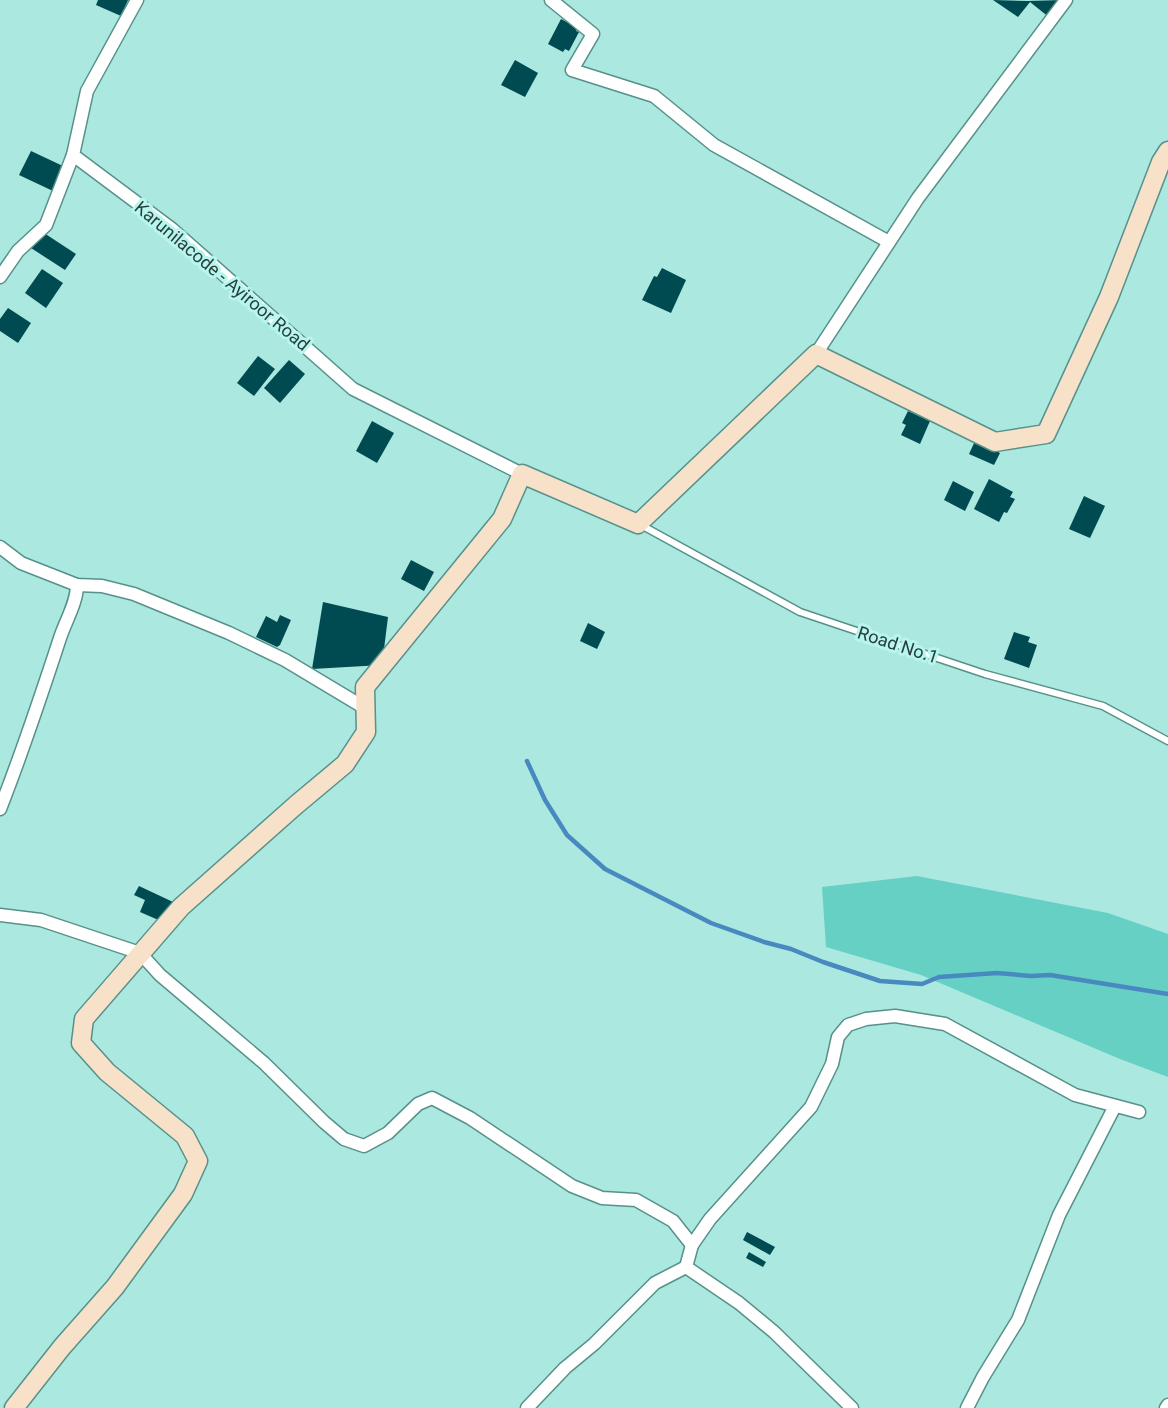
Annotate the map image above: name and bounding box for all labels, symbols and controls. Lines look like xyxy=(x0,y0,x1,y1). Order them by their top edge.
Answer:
street label: Karunilacode - Ayiroor Road xyxy=(131,196,314,355)
street label: Road No.1 xyxy=(855,622,941,667)

